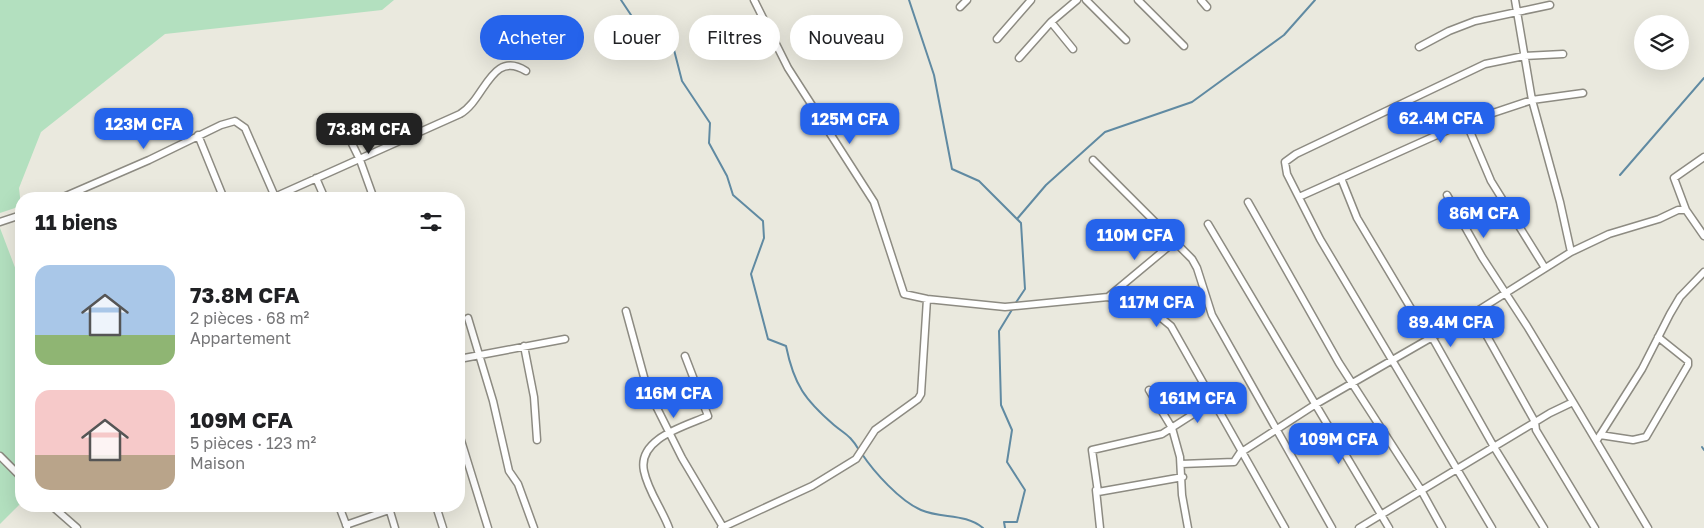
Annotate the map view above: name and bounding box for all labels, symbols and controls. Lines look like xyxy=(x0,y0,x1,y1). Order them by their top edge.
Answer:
chip: Acheter xyxy=(480,15,584,60)
chip: Louer xyxy=(594,15,679,60)
chip: Filtres xyxy=(689,15,780,60)
chip: Nouveau xyxy=(790,15,903,60)
map controls xyxy=(1634,15,1689,70)
button: layers xyxy=(1634,15,1689,70)
pin: 125M CFA xyxy=(798,102,902,145)
pin: 62.4M CFA xyxy=(1384,102,1498,144)
pin: 123M CFA xyxy=(92,108,196,150)
text: 62.4M CFA xyxy=(1399,108,1483,128)
text: 125M CFA xyxy=(811,109,889,129)
pin: 73.8M CFA xyxy=(312,112,426,155)
text: 123M CFA xyxy=(105,114,183,134)
text: 73.8M CFA xyxy=(327,119,411,139)
pin: 86M CFA xyxy=(1438,196,1530,239)
text: 86M CFA xyxy=(1449,203,1519,223)
icon: filters xyxy=(417,208,445,236)
text: 11 biens xyxy=(35,209,117,235)
pin: 110M CFA xyxy=(1083,218,1187,261)
text: 110M CFA xyxy=(1097,225,1173,245)
text: 73.8M CFA xyxy=(190,282,300,308)
icon: home xyxy=(75,285,135,345)
pin: 117M CFA xyxy=(1105,286,1209,328)
text: 117M CFA xyxy=(1120,292,1194,312)
pin: 89.4M CFA xyxy=(1394,306,1508,348)
text: 2 pièces · 68 m² xyxy=(190,308,309,328)
text: 89.4M CFA xyxy=(1408,312,1494,332)
text: Appartement xyxy=(190,328,291,348)
pin: 116M CFA xyxy=(622,376,726,419)
pin: 161M CFA xyxy=(1146,382,1250,424)
text: 116M CFA xyxy=(636,383,712,403)
text: 161M CFA xyxy=(1160,388,1236,408)
text: 109M CFA xyxy=(190,407,293,433)
icon: home xyxy=(75,410,135,470)
pin: 109M CFA xyxy=(1287,422,1391,465)
text: 109M CFA xyxy=(1300,429,1378,449)
text: 5 pièces · 123 m² xyxy=(190,433,316,453)
text: Maison xyxy=(190,453,245,473)

